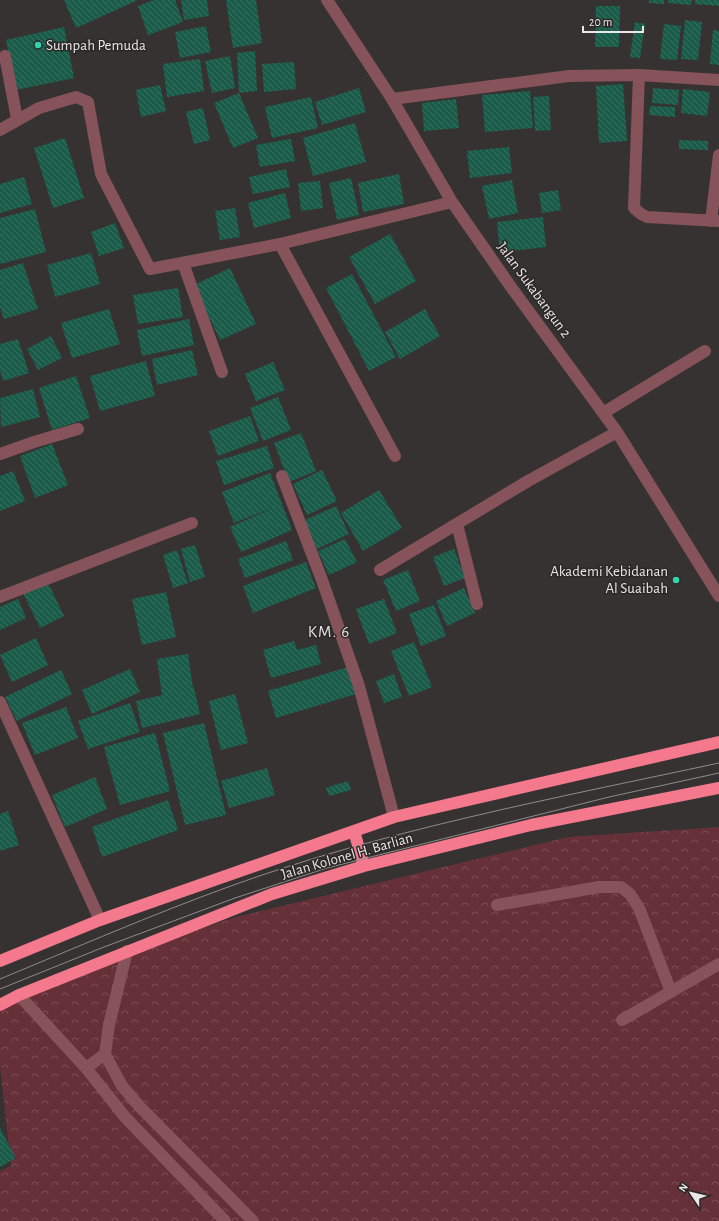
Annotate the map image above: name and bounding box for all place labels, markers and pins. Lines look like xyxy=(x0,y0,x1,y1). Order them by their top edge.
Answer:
place label: Sumpah Pemuda xyxy=(46,38,146,53)
marker: Sumpah Pemuda xyxy=(33,40,43,50)
place label: Akademi Kebidanan Al Suaibah xyxy=(550,564,668,596)
marker: Akademi Kebidanan Al Suaibah xyxy=(671,575,681,585)

